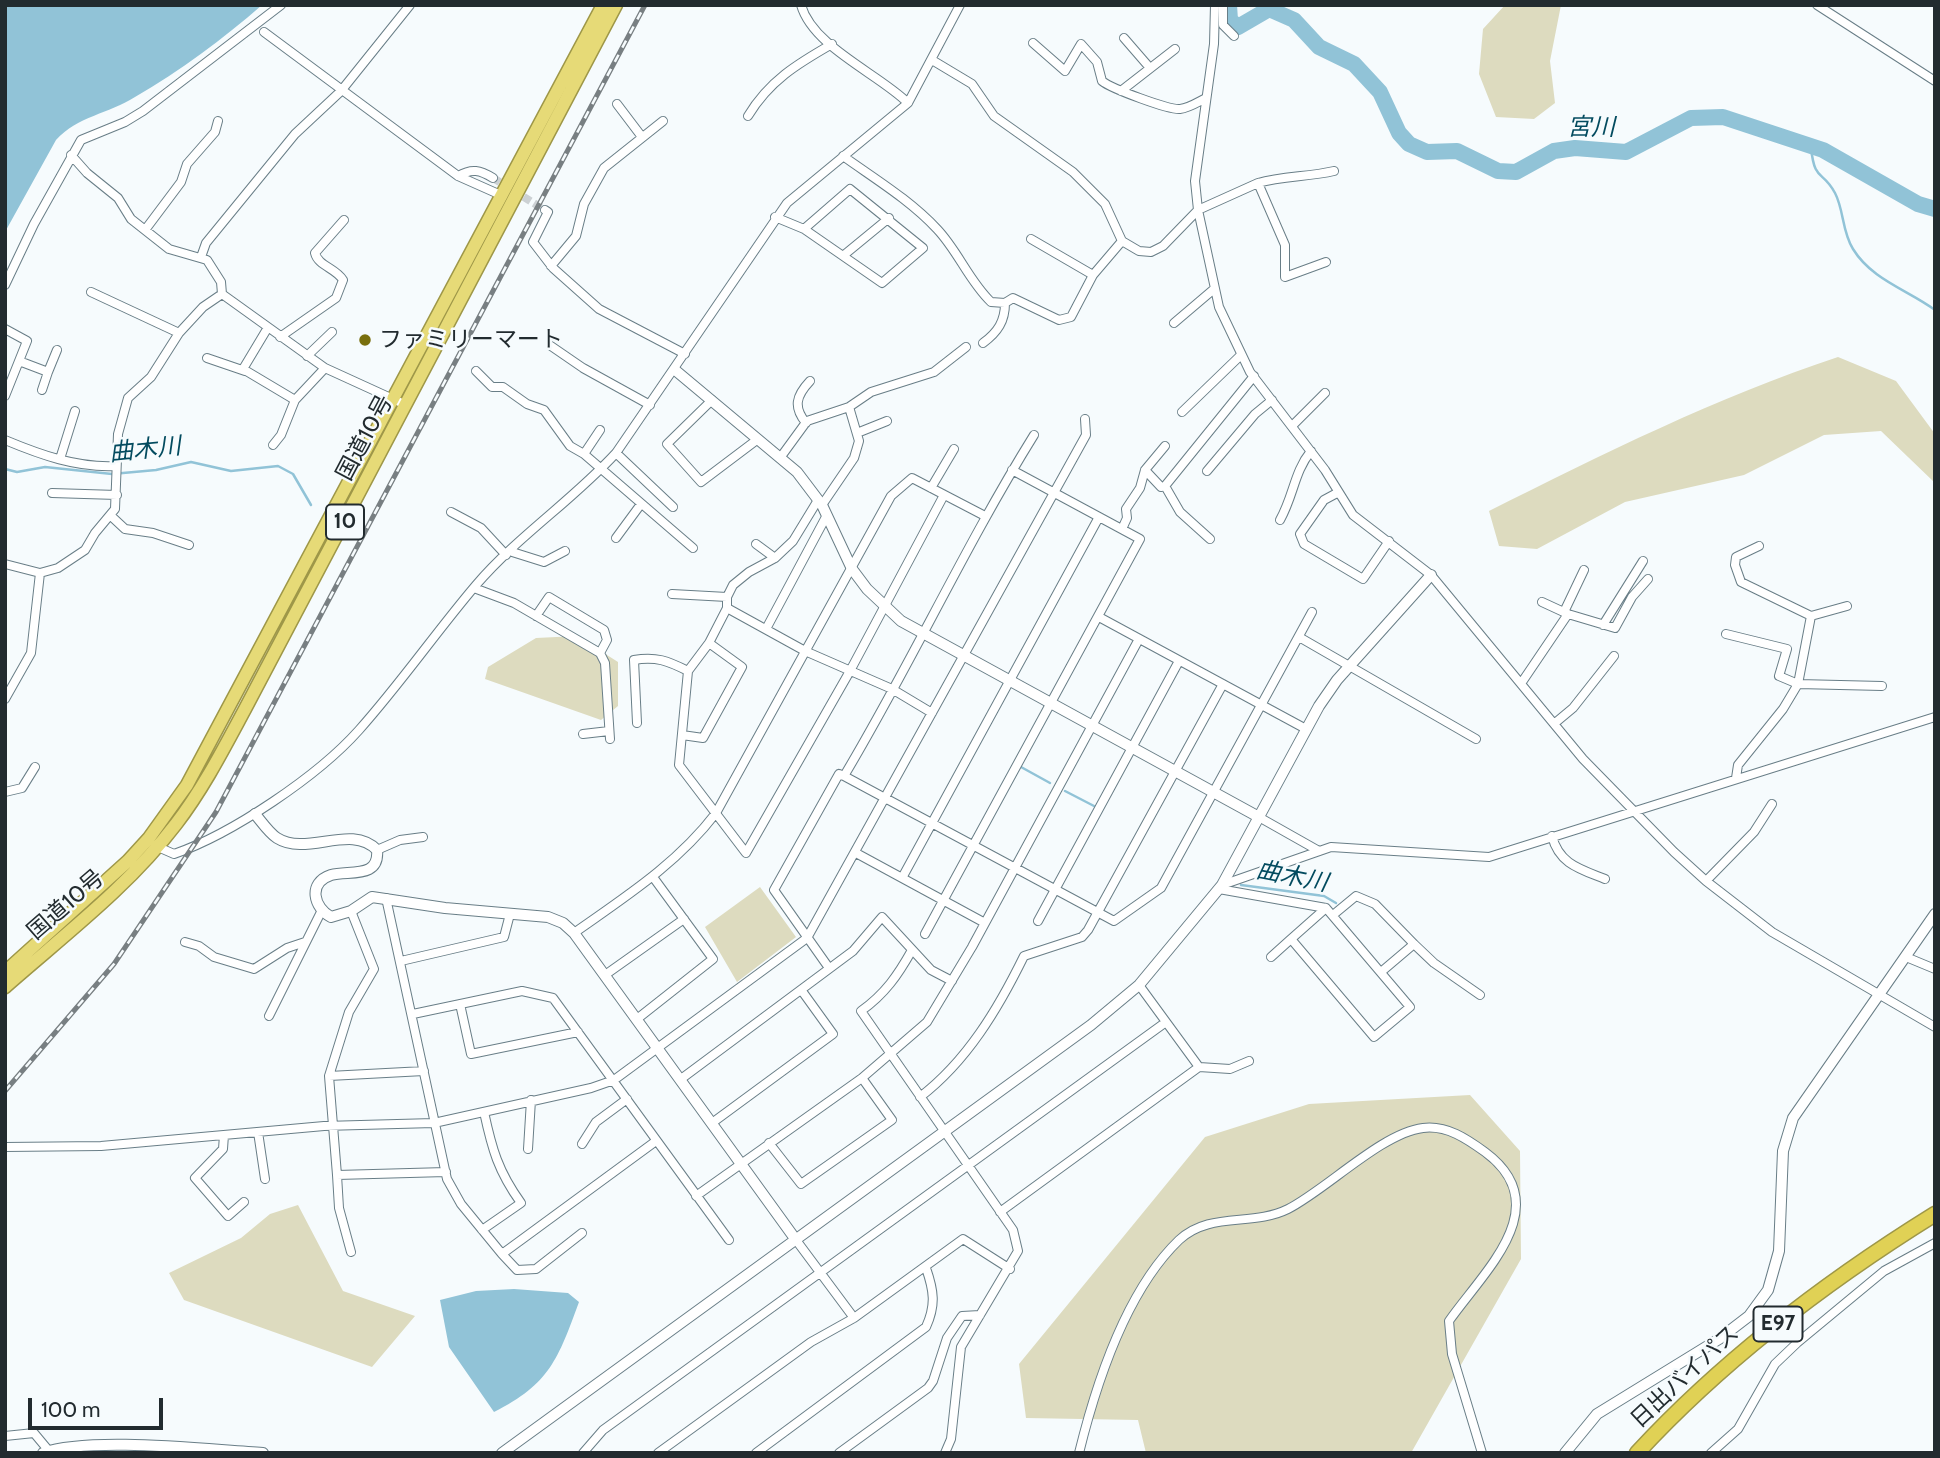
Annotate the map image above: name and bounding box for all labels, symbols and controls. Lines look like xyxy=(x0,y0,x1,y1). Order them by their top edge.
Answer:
water label: 宮川 xyxy=(1567,114,1615,142)
place label: ファミリーマート xyxy=(379,326,563,354)
marker: ファミリーマート xyxy=(357,332,373,348)
street label: 国道10号 xyxy=(331,391,399,485)
water label: 曲木川 xyxy=(108,432,182,468)
road number: 10 xyxy=(326,504,364,540)
water label: 曲木川 xyxy=(1254,856,1330,898)
street label: 国道10号 xyxy=(22,864,110,946)
road number: E97 xyxy=(1754,1306,1802,1342)
street label: 日出バイパス xyxy=(1625,1320,1745,1434)
scale bar xyxy=(32,1384,166,1428)
text: 100 m xyxy=(41,1397,100,1422)

